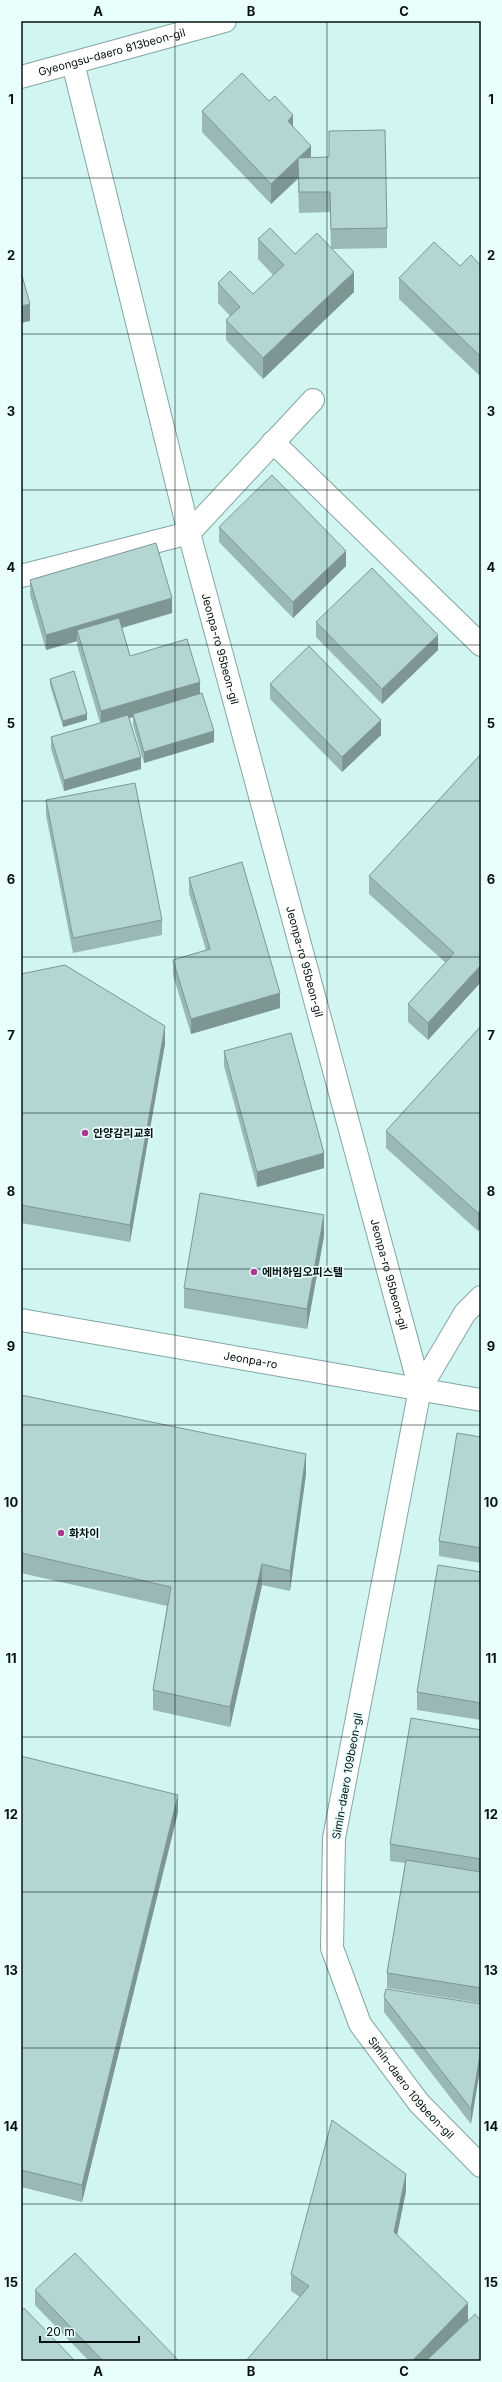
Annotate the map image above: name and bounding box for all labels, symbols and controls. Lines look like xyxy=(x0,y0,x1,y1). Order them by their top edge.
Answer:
text: A xyxy=(93,3,103,19)
text: B xyxy=(247,3,256,19)
text: C xyxy=(399,3,409,19)
street label: Gyeongsu-daero 813beon-gil xyxy=(37,25,187,79)
text: 1 xyxy=(8,91,14,107)
text: 1 xyxy=(488,91,494,107)
text: 2 xyxy=(7,247,15,263)
text: 2 xyxy=(487,247,495,263)
text: 3 xyxy=(7,403,15,419)
text: 3 xyxy=(487,403,495,419)
text: 4 xyxy=(7,559,16,575)
text: 4 xyxy=(487,559,496,575)
street label: Jeonpa-ro 95beon-gil xyxy=(199,592,242,706)
text: 5 xyxy=(7,715,15,731)
text: 5 xyxy=(487,715,495,731)
text: 6 xyxy=(7,871,15,887)
text: 6 xyxy=(487,871,495,887)
street label: Jeonpa-ro 95beon-gil xyxy=(283,904,326,1019)
text: 7 xyxy=(7,1027,15,1043)
text: 7 xyxy=(487,1027,495,1043)
place label: 안양감리교회 xyxy=(93,1126,154,1140)
marker: 안양감리교회 xyxy=(80,1128,90,1138)
text: 8 xyxy=(7,1183,15,1199)
text: 8 xyxy=(487,1183,495,1199)
street label: Jeonpa-ro 95beon-gil xyxy=(367,1217,411,1331)
place label: 에버하임오피스텔 xyxy=(262,1265,343,1279)
marker: 에버하임오피스텔 xyxy=(249,1267,259,1277)
text: 9 xyxy=(7,1338,15,1354)
text: 9 xyxy=(487,1338,495,1354)
street label: Jeonpa-ro xyxy=(223,1348,279,1372)
text: 10 xyxy=(4,1494,18,1510)
text: 10 xyxy=(484,1494,498,1510)
place label: 화차이 xyxy=(69,1526,99,1540)
marker: 화차이 xyxy=(56,1528,66,1538)
text: 11 xyxy=(5,1650,17,1666)
text: 11 xyxy=(485,1650,497,1666)
street label: Simin-daero 109beon-gil xyxy=(329,1712,365,1840)
text: 12 xyxy=(4,1806,18,1822)
text: 12 xyxy=(484,1806,498,1822)
text: 13 xyxy=(4,1962,18,1978)
text: 13 xyxy=(484,1962,498,1978)
street label: Simin-daero 109beon-gil xyxy=(365,2034,457,2142)
text: 14 xyxy=(4,2118,18,2134)
text: 14 xyxy=(484,2118,498,2134)
text: 15 xyxy=(4,2274,18,2290)
text: 15 xyxy=(484,2274,498,2290)
scale bar xyxy=(40,2318,139,2344)
text: 20 m xyxy=(46,2324,75,2339)
text: A xyxy=(93,2363,103,2379)
text: B xyxy=(247,2363,256,2379)
text: C xyxy=(399,2363,409,2379)

